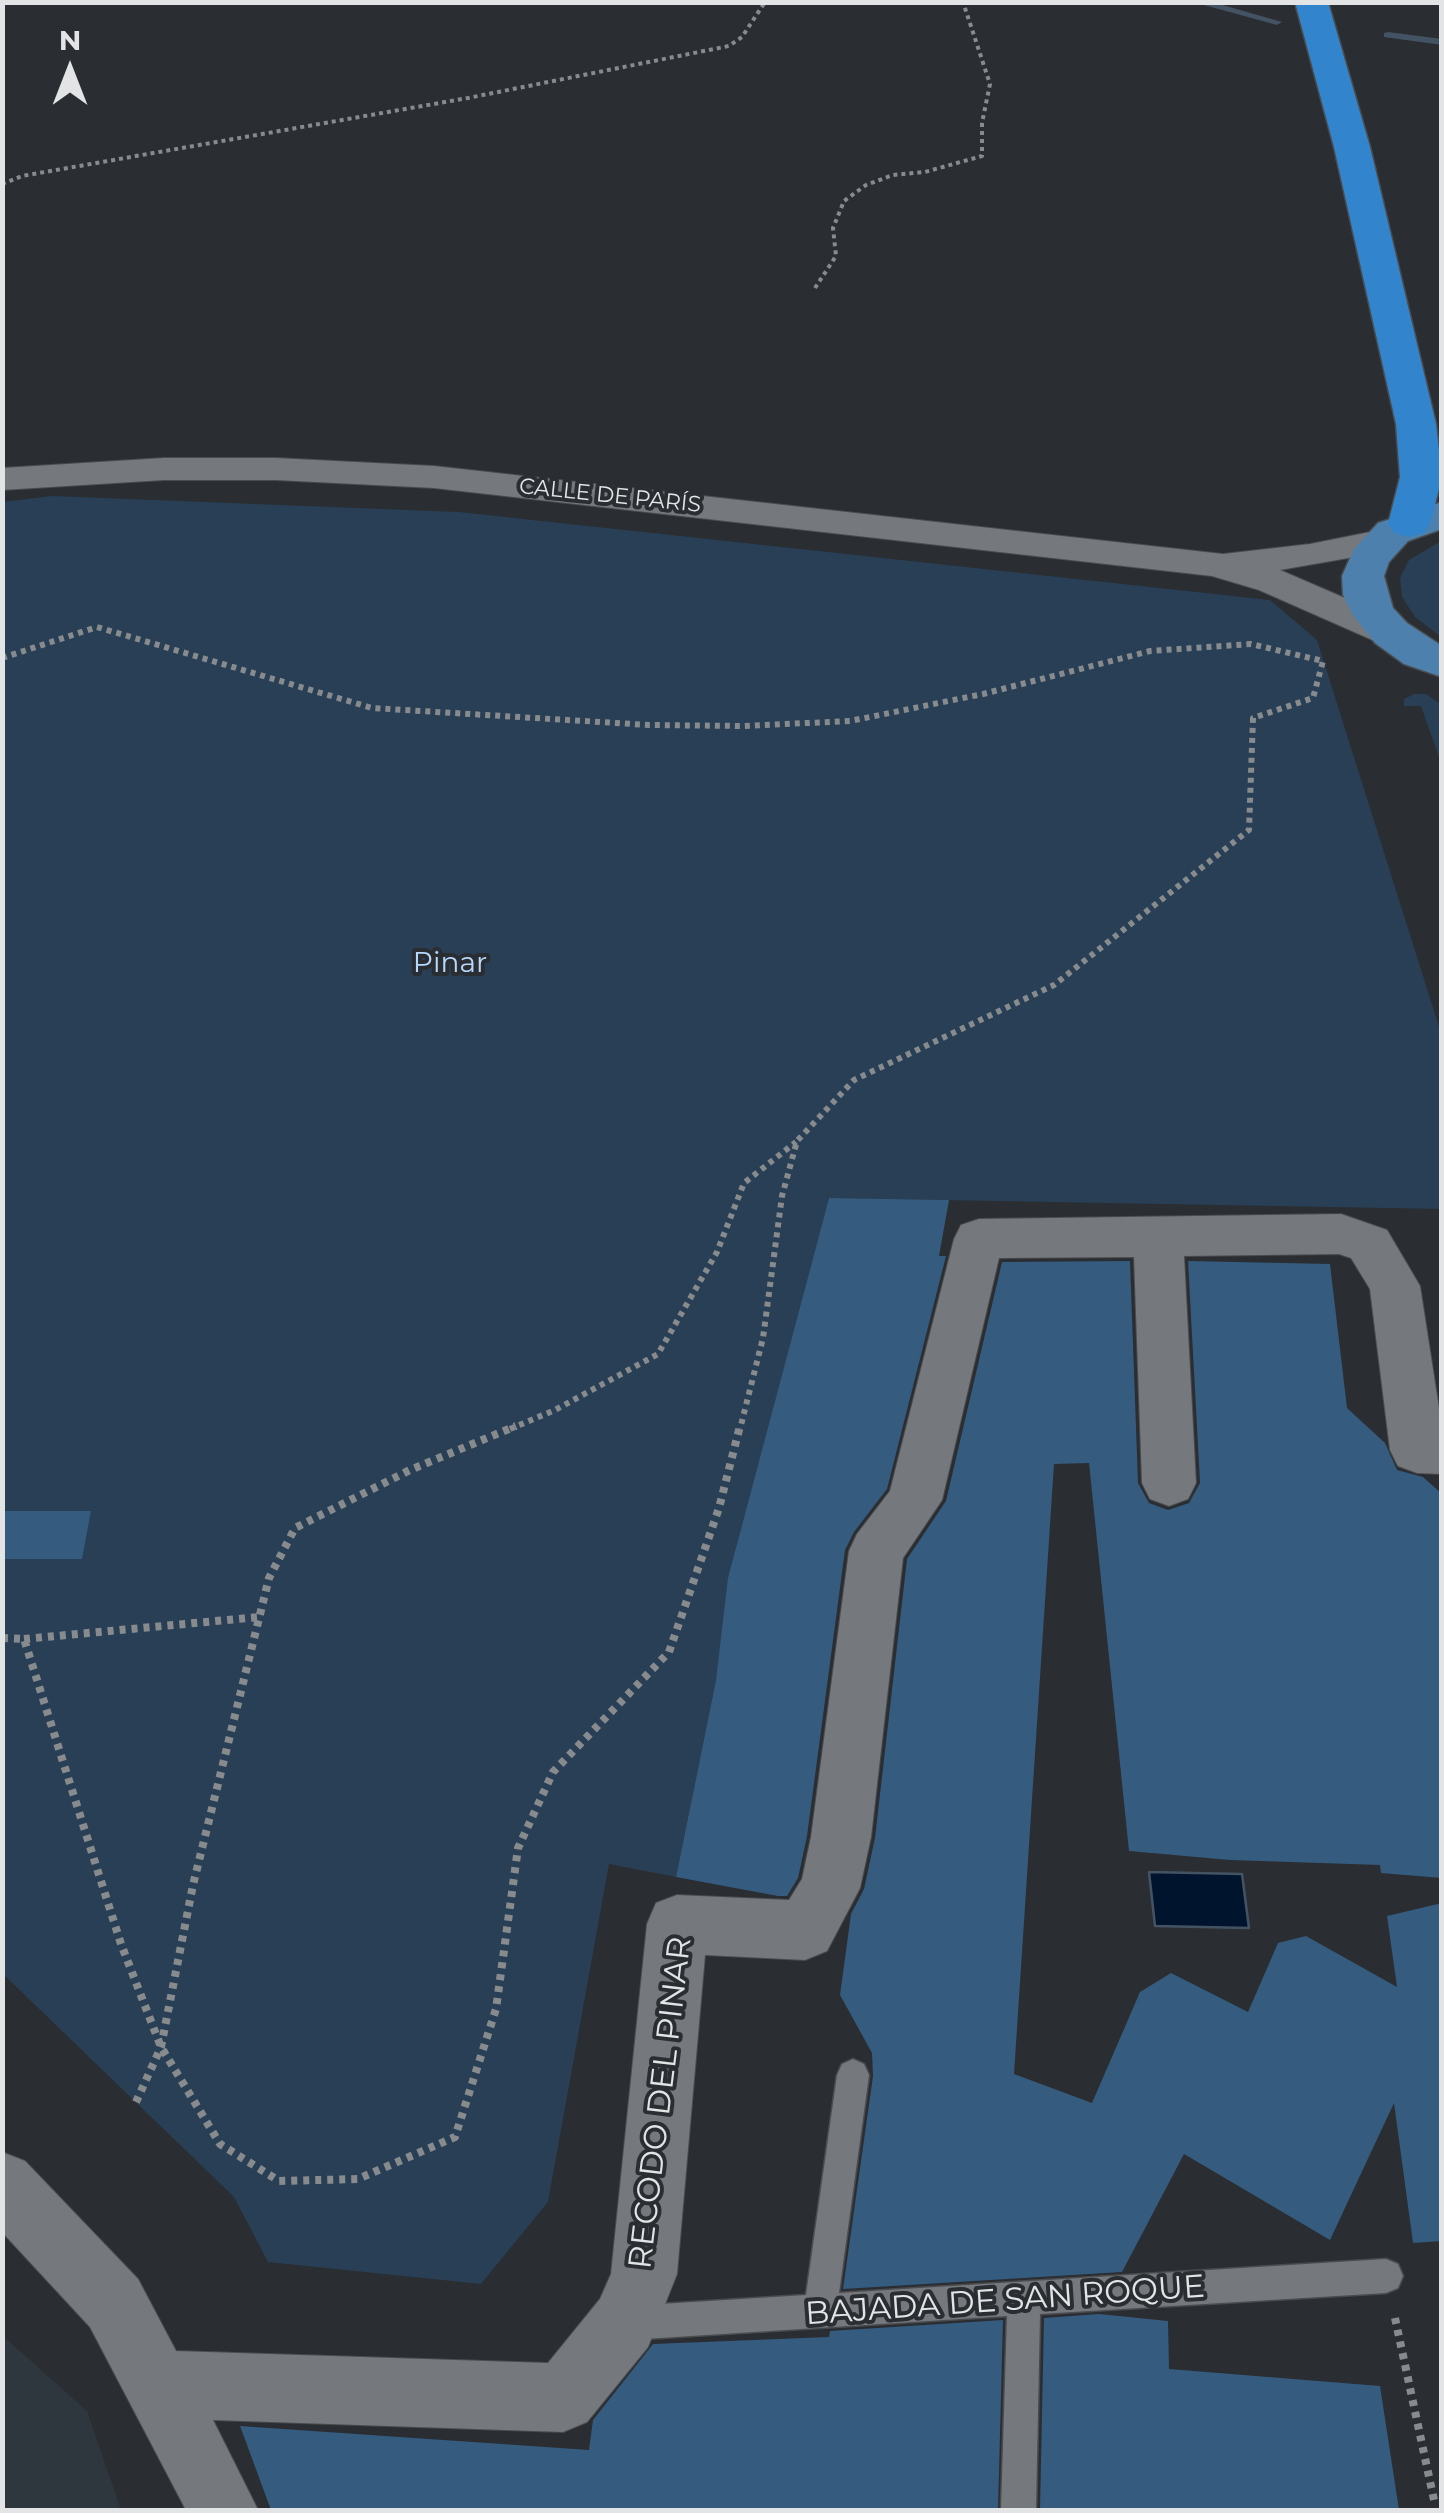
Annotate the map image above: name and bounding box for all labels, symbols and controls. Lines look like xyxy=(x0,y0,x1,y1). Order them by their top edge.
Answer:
north arrow xyxy=(20,20,120,120)
text: N xyxy=(59,23,81,57)
street label: CALLE DE PARÍS xyxy=(518,473,702,519)
park label: Pinar xyxy=(413,947,487,981)
street label: RECODO DEL PINAR xyxy=(622,1935,700,2271)
street label: BAJADA DE SAN ROQUE xyxy=(804,2268,1206,2334)

